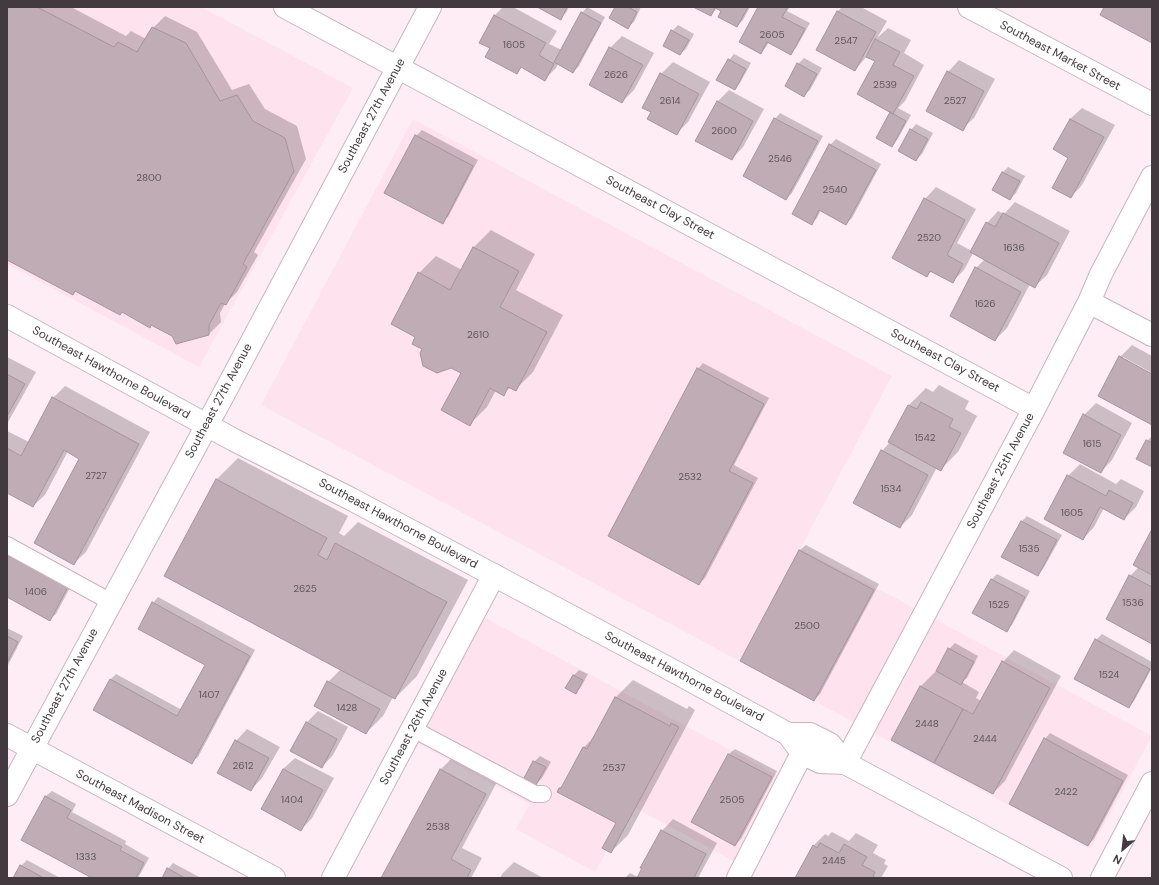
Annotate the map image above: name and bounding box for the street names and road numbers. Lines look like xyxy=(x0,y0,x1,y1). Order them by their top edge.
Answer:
street label: Southeast Market Street xyxy=(997,18,1123,94)
street label: Southeast 27th Avenue xyxy=(336,56,408,176)
street label: Southeast Clay Street xyxy=(603,173,717,243)
street label: Southeast Hawthorne Boulevard xyxy=(30,324,192,422)
street label: Southeast Clay Street xyxy=(888,326,1002,396)
street label: Southeast 27th Avenue xyxy=(183,341,255,461)
street label: Southeast 25th Avenue xyxy=(964,411,1038,531)
street label: Southeast Hawthorne Boulevard xyxy=(316,476,480,572)
street label: Southeast 27th Avenue xyxy=(29,626,101,746)
street label: Southeast Hawthorne Boulevard xyxy=(602,629,766,725)
street label: Southeast 26th Avenue xyxy=(377,666,451,788)
street label: Southeast Madison Street xyxy=(73,767,207,847)

